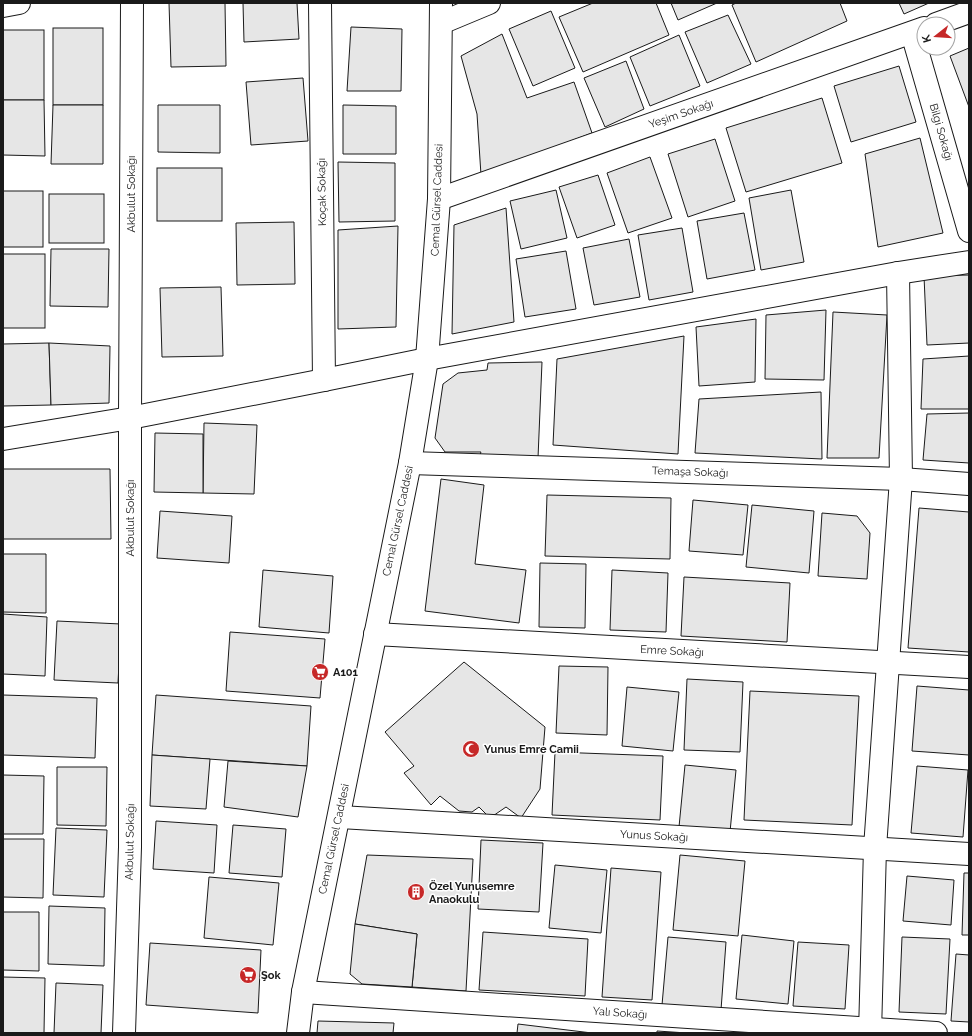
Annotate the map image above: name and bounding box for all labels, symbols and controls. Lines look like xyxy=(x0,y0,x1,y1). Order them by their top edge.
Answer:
north arrow xyxy=(916,16,956,56)
text: K xyxy=(919,33,934,44)
street label: Yeşim Sokağı xyxy=(647,97,715,131)
street label: Bilgi Sokağı xyxy=(927,102,955,162)
street label: Cemal Gürsel Caddesi xyxy=(429,144,445,256)
street label: Akbulut Sokağı xyxy=(125,156,138,232)
street label: Koçak Sokağı xyxy=(315,158,329,226)
street label: Temaşa Sokağı xyxy=(652,464,728,480)
street label: Cemal Gürsel Caddesi xyxy=(380,465,416,577)
street label: Akbulut Sokağı xyxy=(124,480,137,556)
street label: Emre Sokağı xyxy=(640,643,704,659)
supermarket icon: A101 xyxy=(310,662,330,682)
place label: A101 xyxy=(333,666,359,679)
mosque icon: Yunus Emre Camii xyxy=(461,739,481,759)
place label: Yunus Emre Camii xyxy=(484,743,579,756)
street label: Cemal Gürsel Caddesi xyxy=(316,783,352,895)
street label: Akbulut Sokağı xyxy=(123,803,137,881)
street label: Yunus Sokağı xyxy=(620,828,688,844)
place label: Özel Yunusemre Anaokulu xyxy=(429,879,515,906)
building icon: Özel Yunusemre Anaokulu xyxy=(406,882,426,902)
supermarket icon: Şok xyxy=(238,965,258,985)
place label: Şok xyxy=(261,969,281,982)
street label: Yalı Sokağı xyxy=(592,1005,648,1021)

